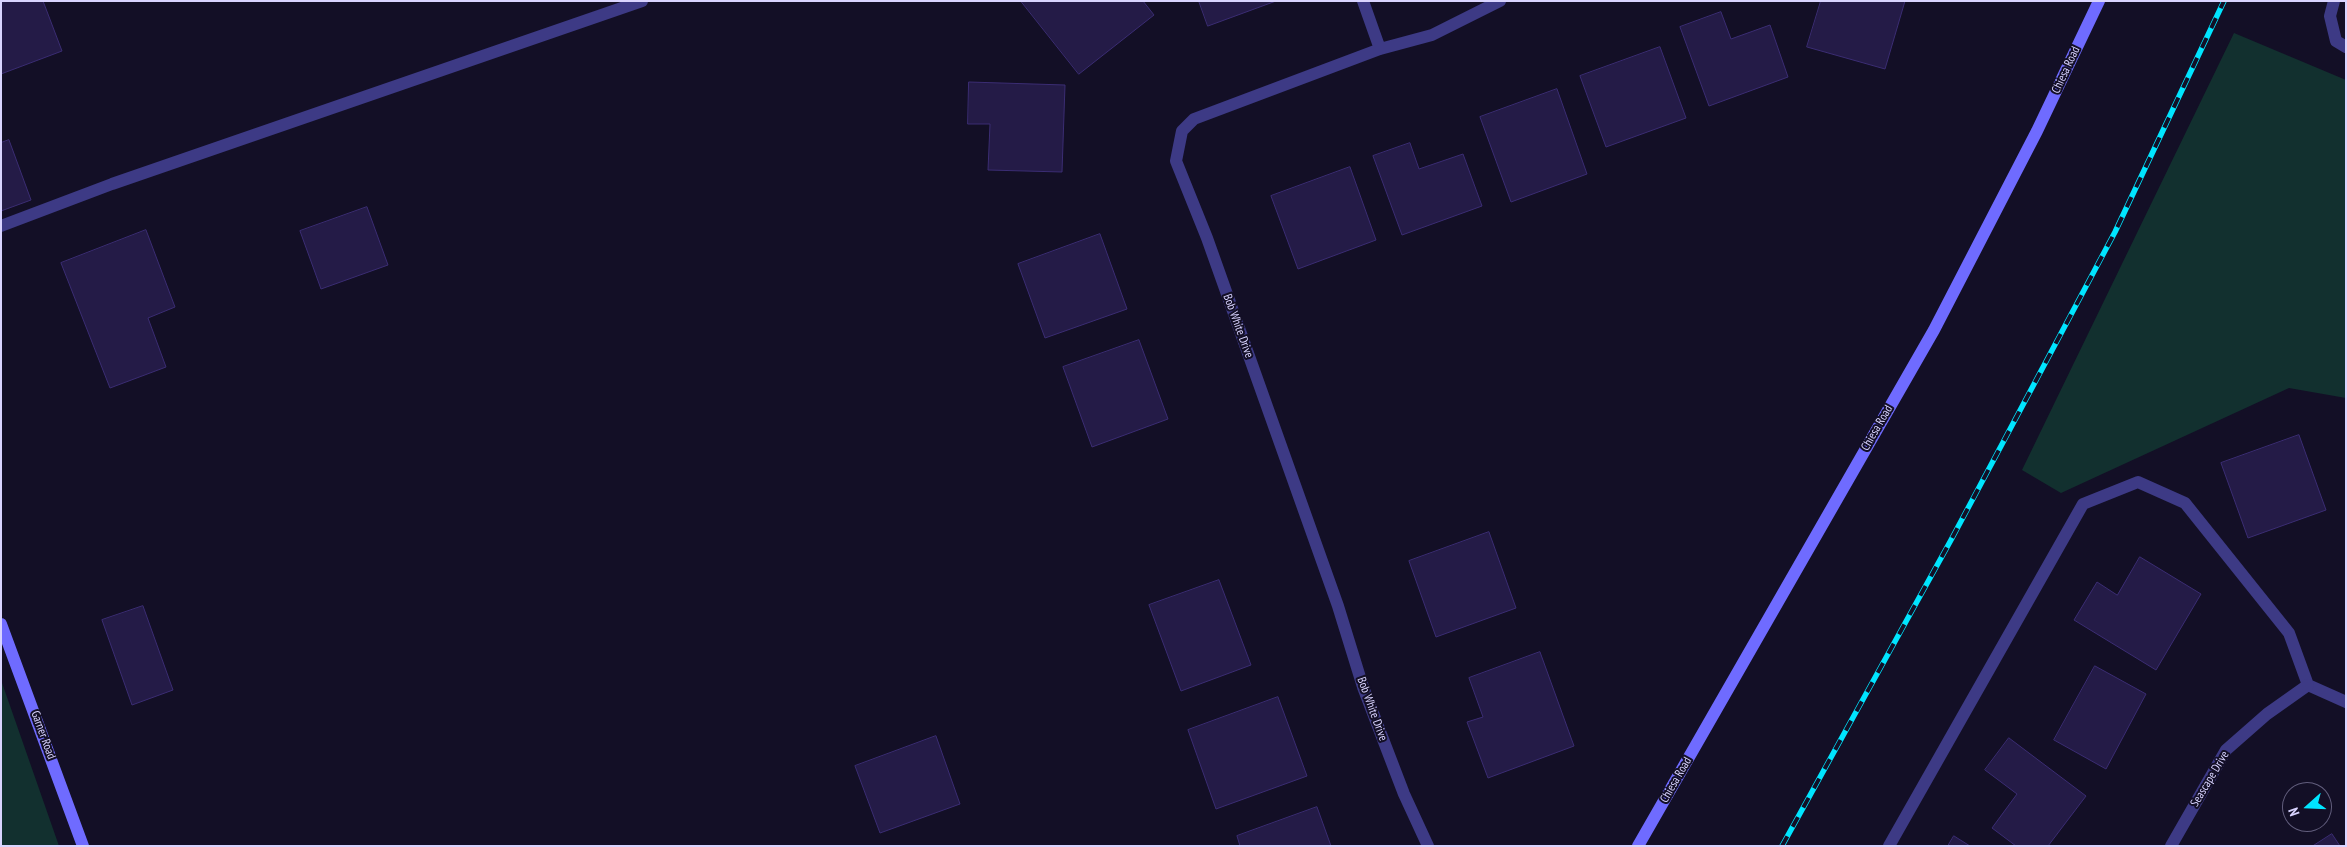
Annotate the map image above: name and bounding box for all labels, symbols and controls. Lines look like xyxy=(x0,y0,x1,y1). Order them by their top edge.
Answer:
street label: Chiesa Road xyxy=(2049,44,2083,96)
street label: Bob White Drive xyxy=(1220,292,1256,360)
street label: Chiesa Road xyxy=(1858,403,1896,453)
street label: Bob White Drive xyxy=(1354,675,1390,743)
street label: Garner Road xyxy=(28,709,58,761)
street label: Seascape Drive xyxy=(2188,748,2232,810)
street label: Chiesa Road xyxy=(1657,755,1695,805)
north arrow xyxy=(2282,782,2332,832)
text: N xyxy=(2284,805,2304,818)

